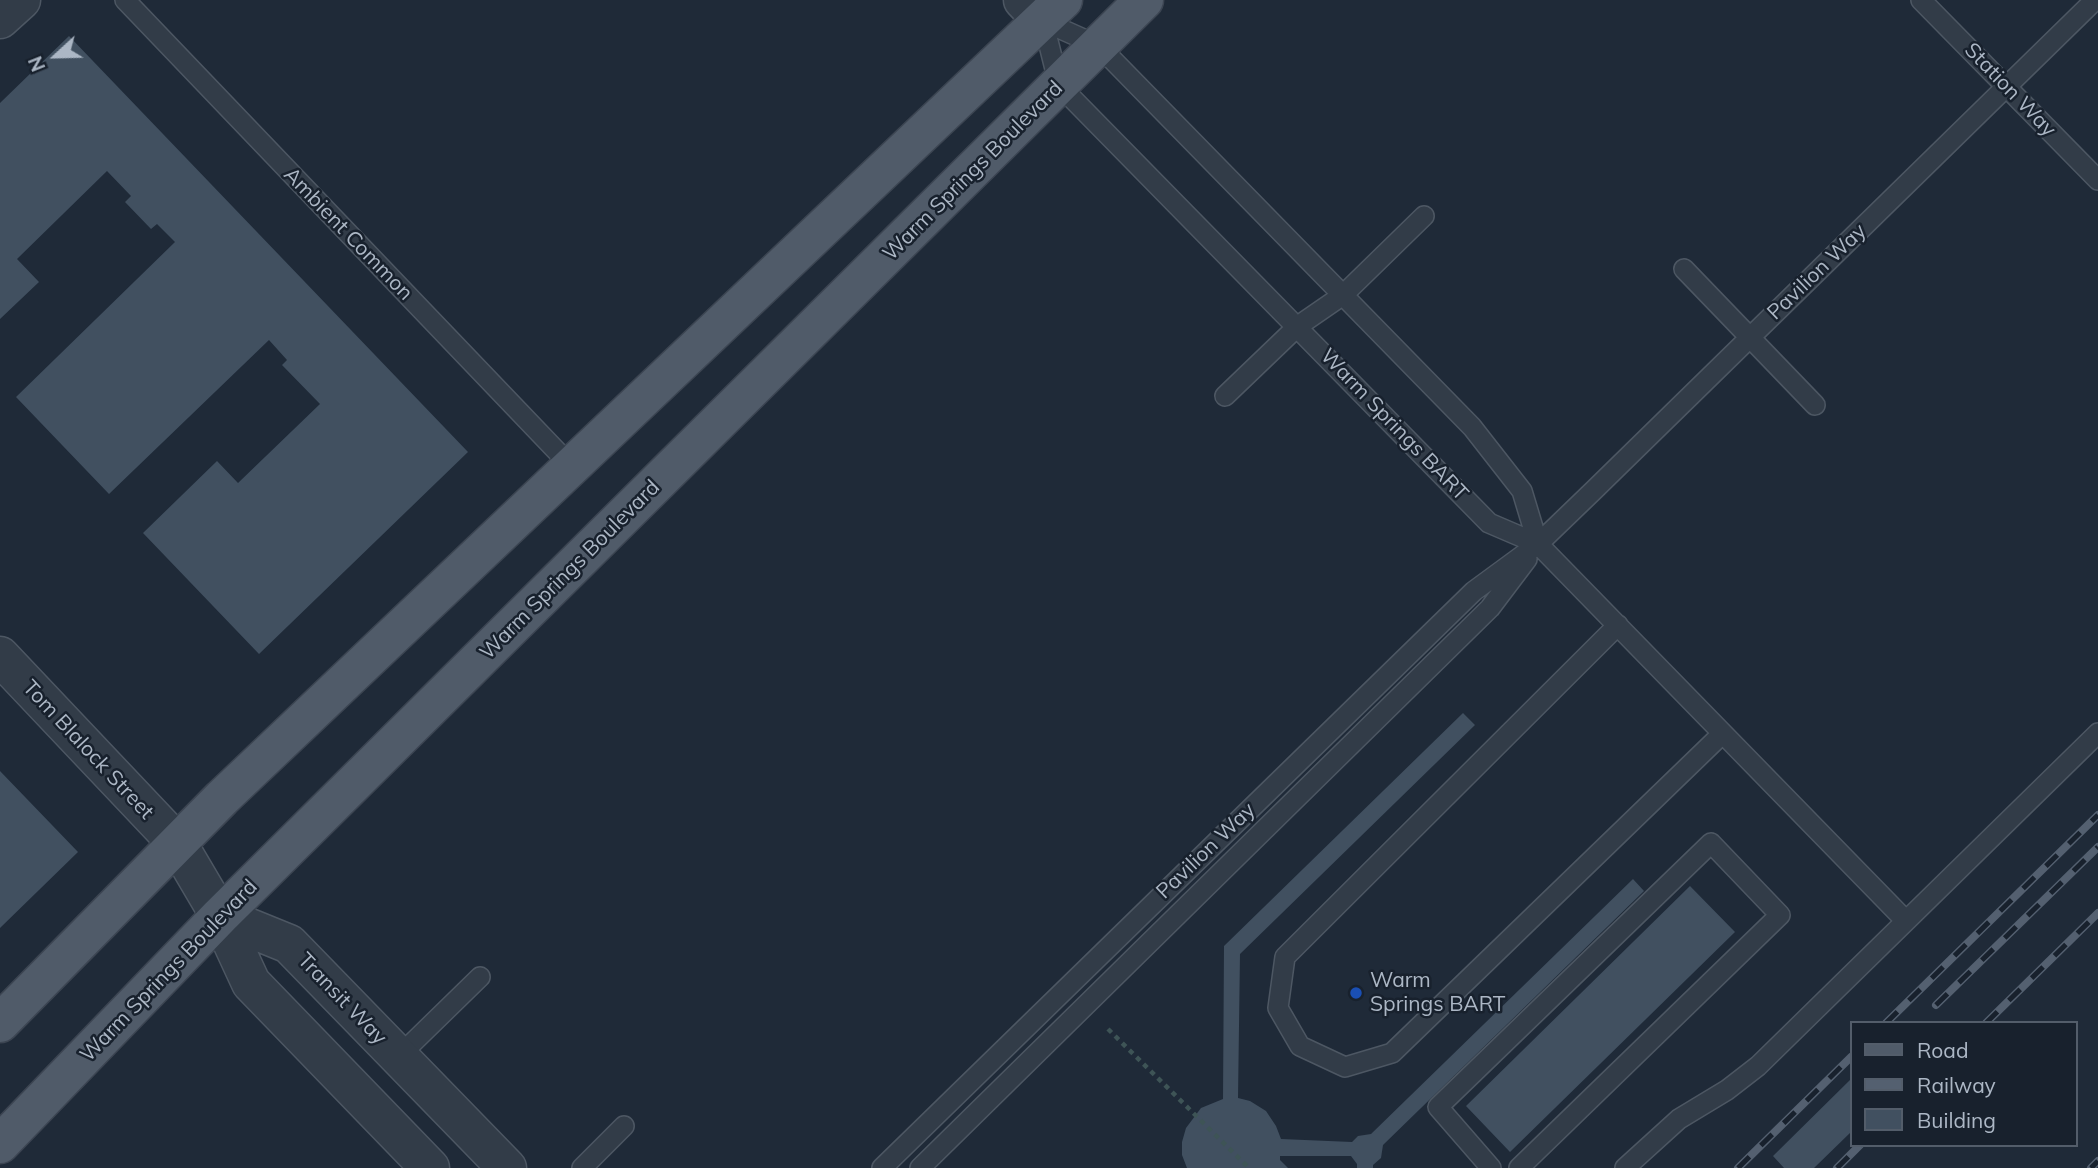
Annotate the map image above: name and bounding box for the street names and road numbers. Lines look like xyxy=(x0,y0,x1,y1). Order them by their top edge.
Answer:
street label: Station Way xyxy=(1959,38,2061,142)
street label: Warm Springs Boulevard xyxy=(878,76,1068,266)
street label: Ambient Common xyxy=(278,162,418,306)
street label: Pavilion Way xyxy=(1762,219,1872,325)
street label: Warm Springs BART xyxy=(1315,344,1473,506)
street label: Warm Springs Boulevard xyxy=(475,475,665,665)
street label: Tom Blalock Street xyxy=(17,675,159,825)
street label: Pavilion Way xyxy=(1151,798,1261,904)
street label: Warm Springs Boulevard xyxy=(75,875,263,1067)
street label: Transit Way xyxy=(292,948,392,1050)

